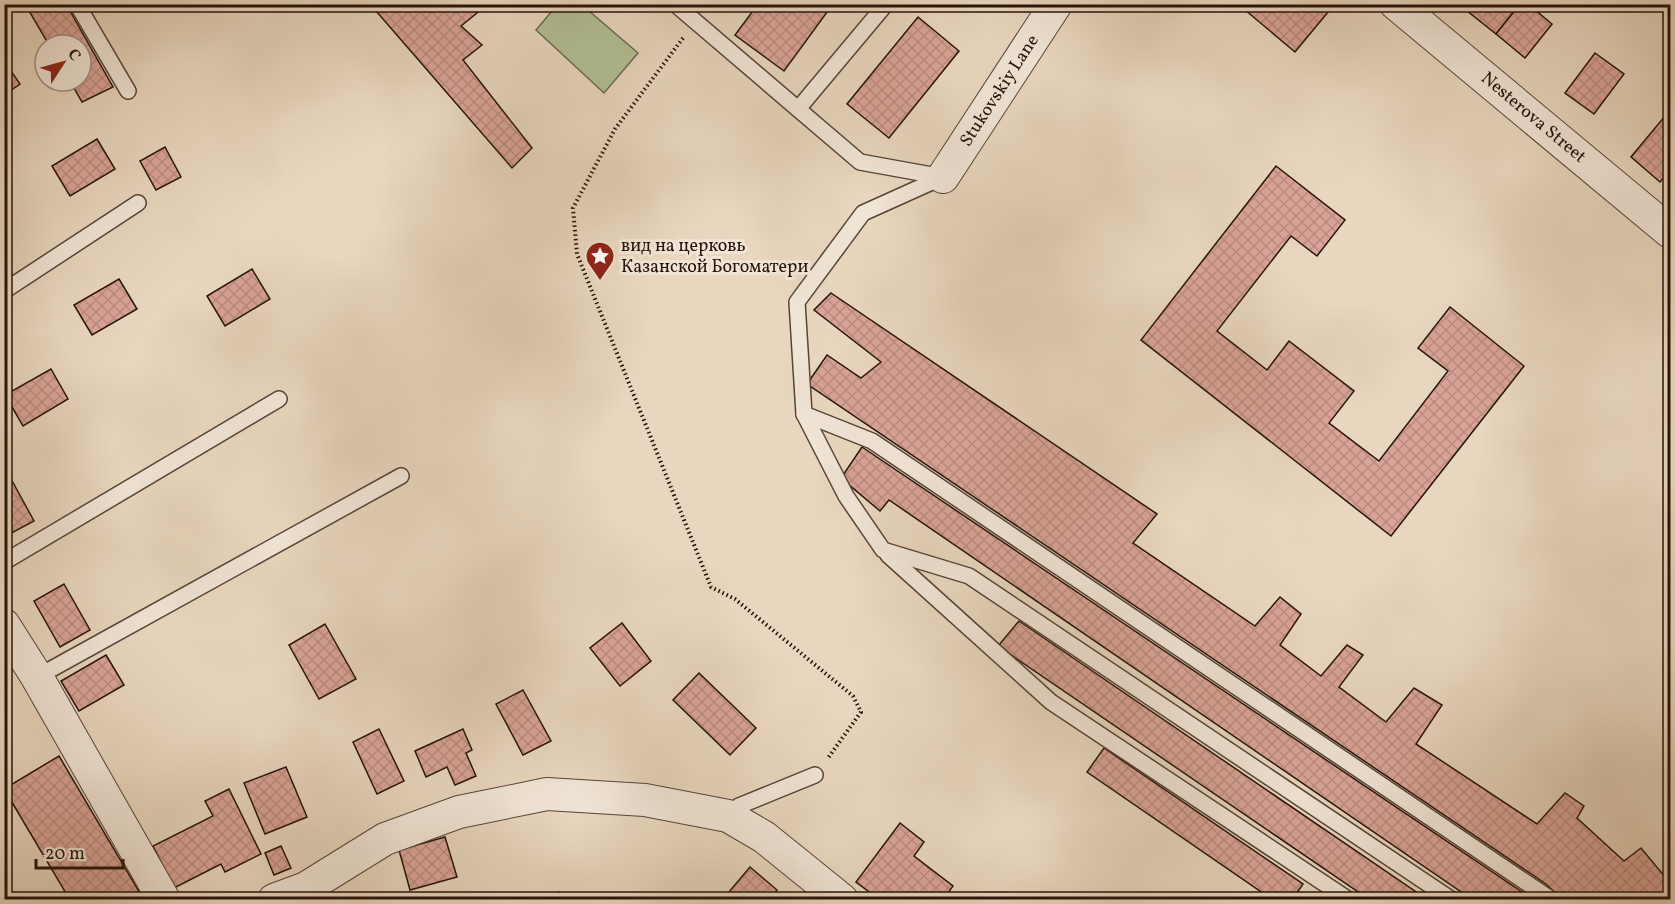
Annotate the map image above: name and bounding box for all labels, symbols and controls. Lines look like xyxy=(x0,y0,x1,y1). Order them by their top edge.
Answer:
street label: Stukovskiy Lane xyxy=(954,30,1046,152)
north arrow xyxy=(33,33,93,93)
text: С xyxy=(62,45,85,66)
street label: Nesterova Street xyxy=(1475,66,1591,170)
place label: вид на церковь Казанской Богоматери xyxy=(621,234,808,280)
place icon: вид на церковь Казанской Богоматери xyxy=(584,240,616,282)
scale bar xyxy=(36,832,123,870)
text: 20 m xyxy=(45,842,85,867)

